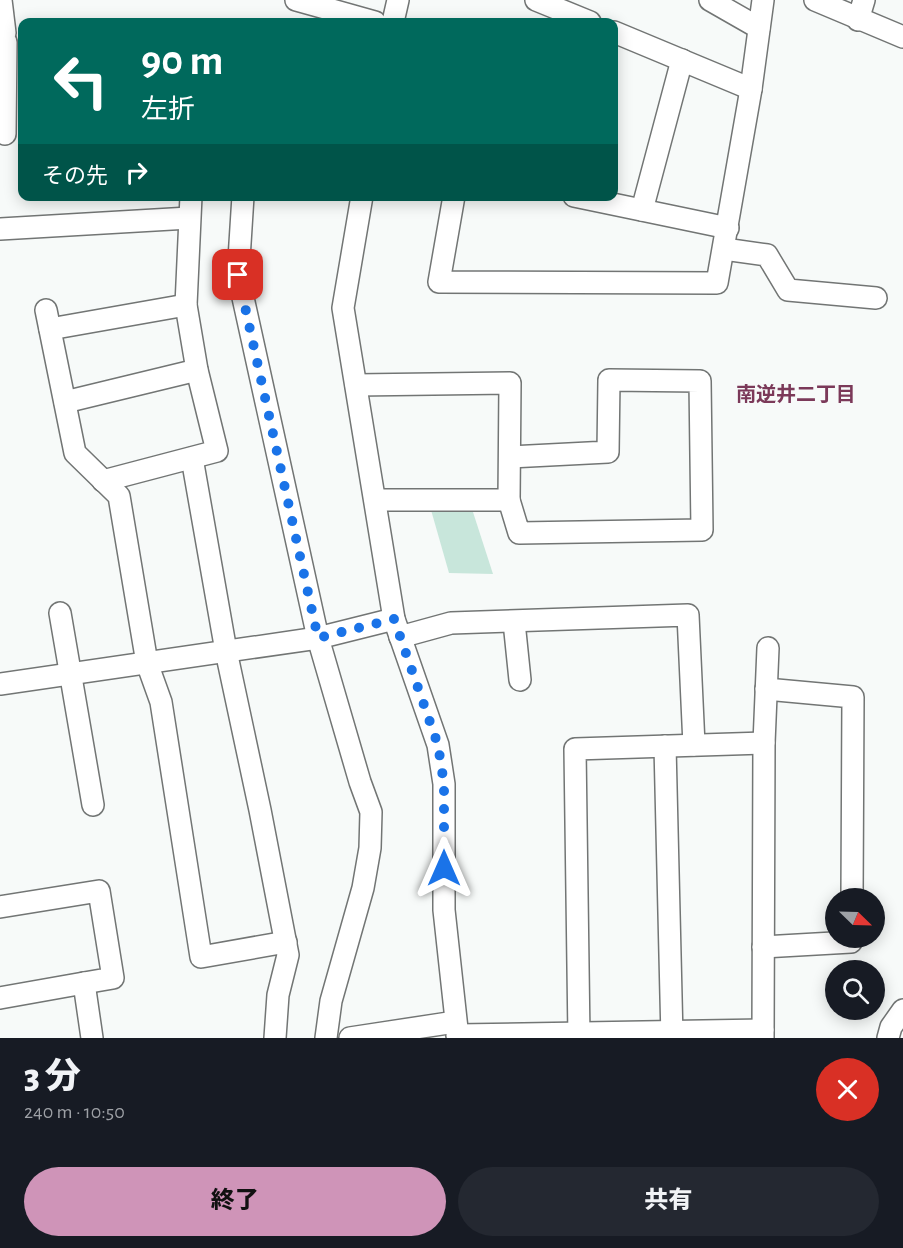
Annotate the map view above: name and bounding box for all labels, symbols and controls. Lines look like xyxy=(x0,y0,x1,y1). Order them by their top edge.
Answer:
text: 90 m xyxy=(141,40,223,82)
icon: left xyxy=(42,42,120,120)
text: 左折 xyxy=(141,96,195,123)
icon: right xyxy=(120,156,153,189)
text: その先 xyxy=(42,165,108,187)
pin xyxy=(212,249,263,300)
icon: arrive xyxy=(221,258,254,291)
district label: 南逆井二丁目 xyxy=(736,383,856,405)
position arrow xyxy=(412,836,476,900)
north arrow xyxy=(825,888,885,948)
map controls xyxy=(825,888,885,1020)
button: search xyxy=(825,960,885,1020)
button: close xyxy=(816,1058,879,1121)
text: 3 分 xyxy=(24,1059,81,1095)
text: 240 m · 10:50 xyxy=(24,1102,125,1122)
button: 終了 xyxy=(24,1167,446,1236)
button: 共有 xyxy=(458,1167,879,1236)

